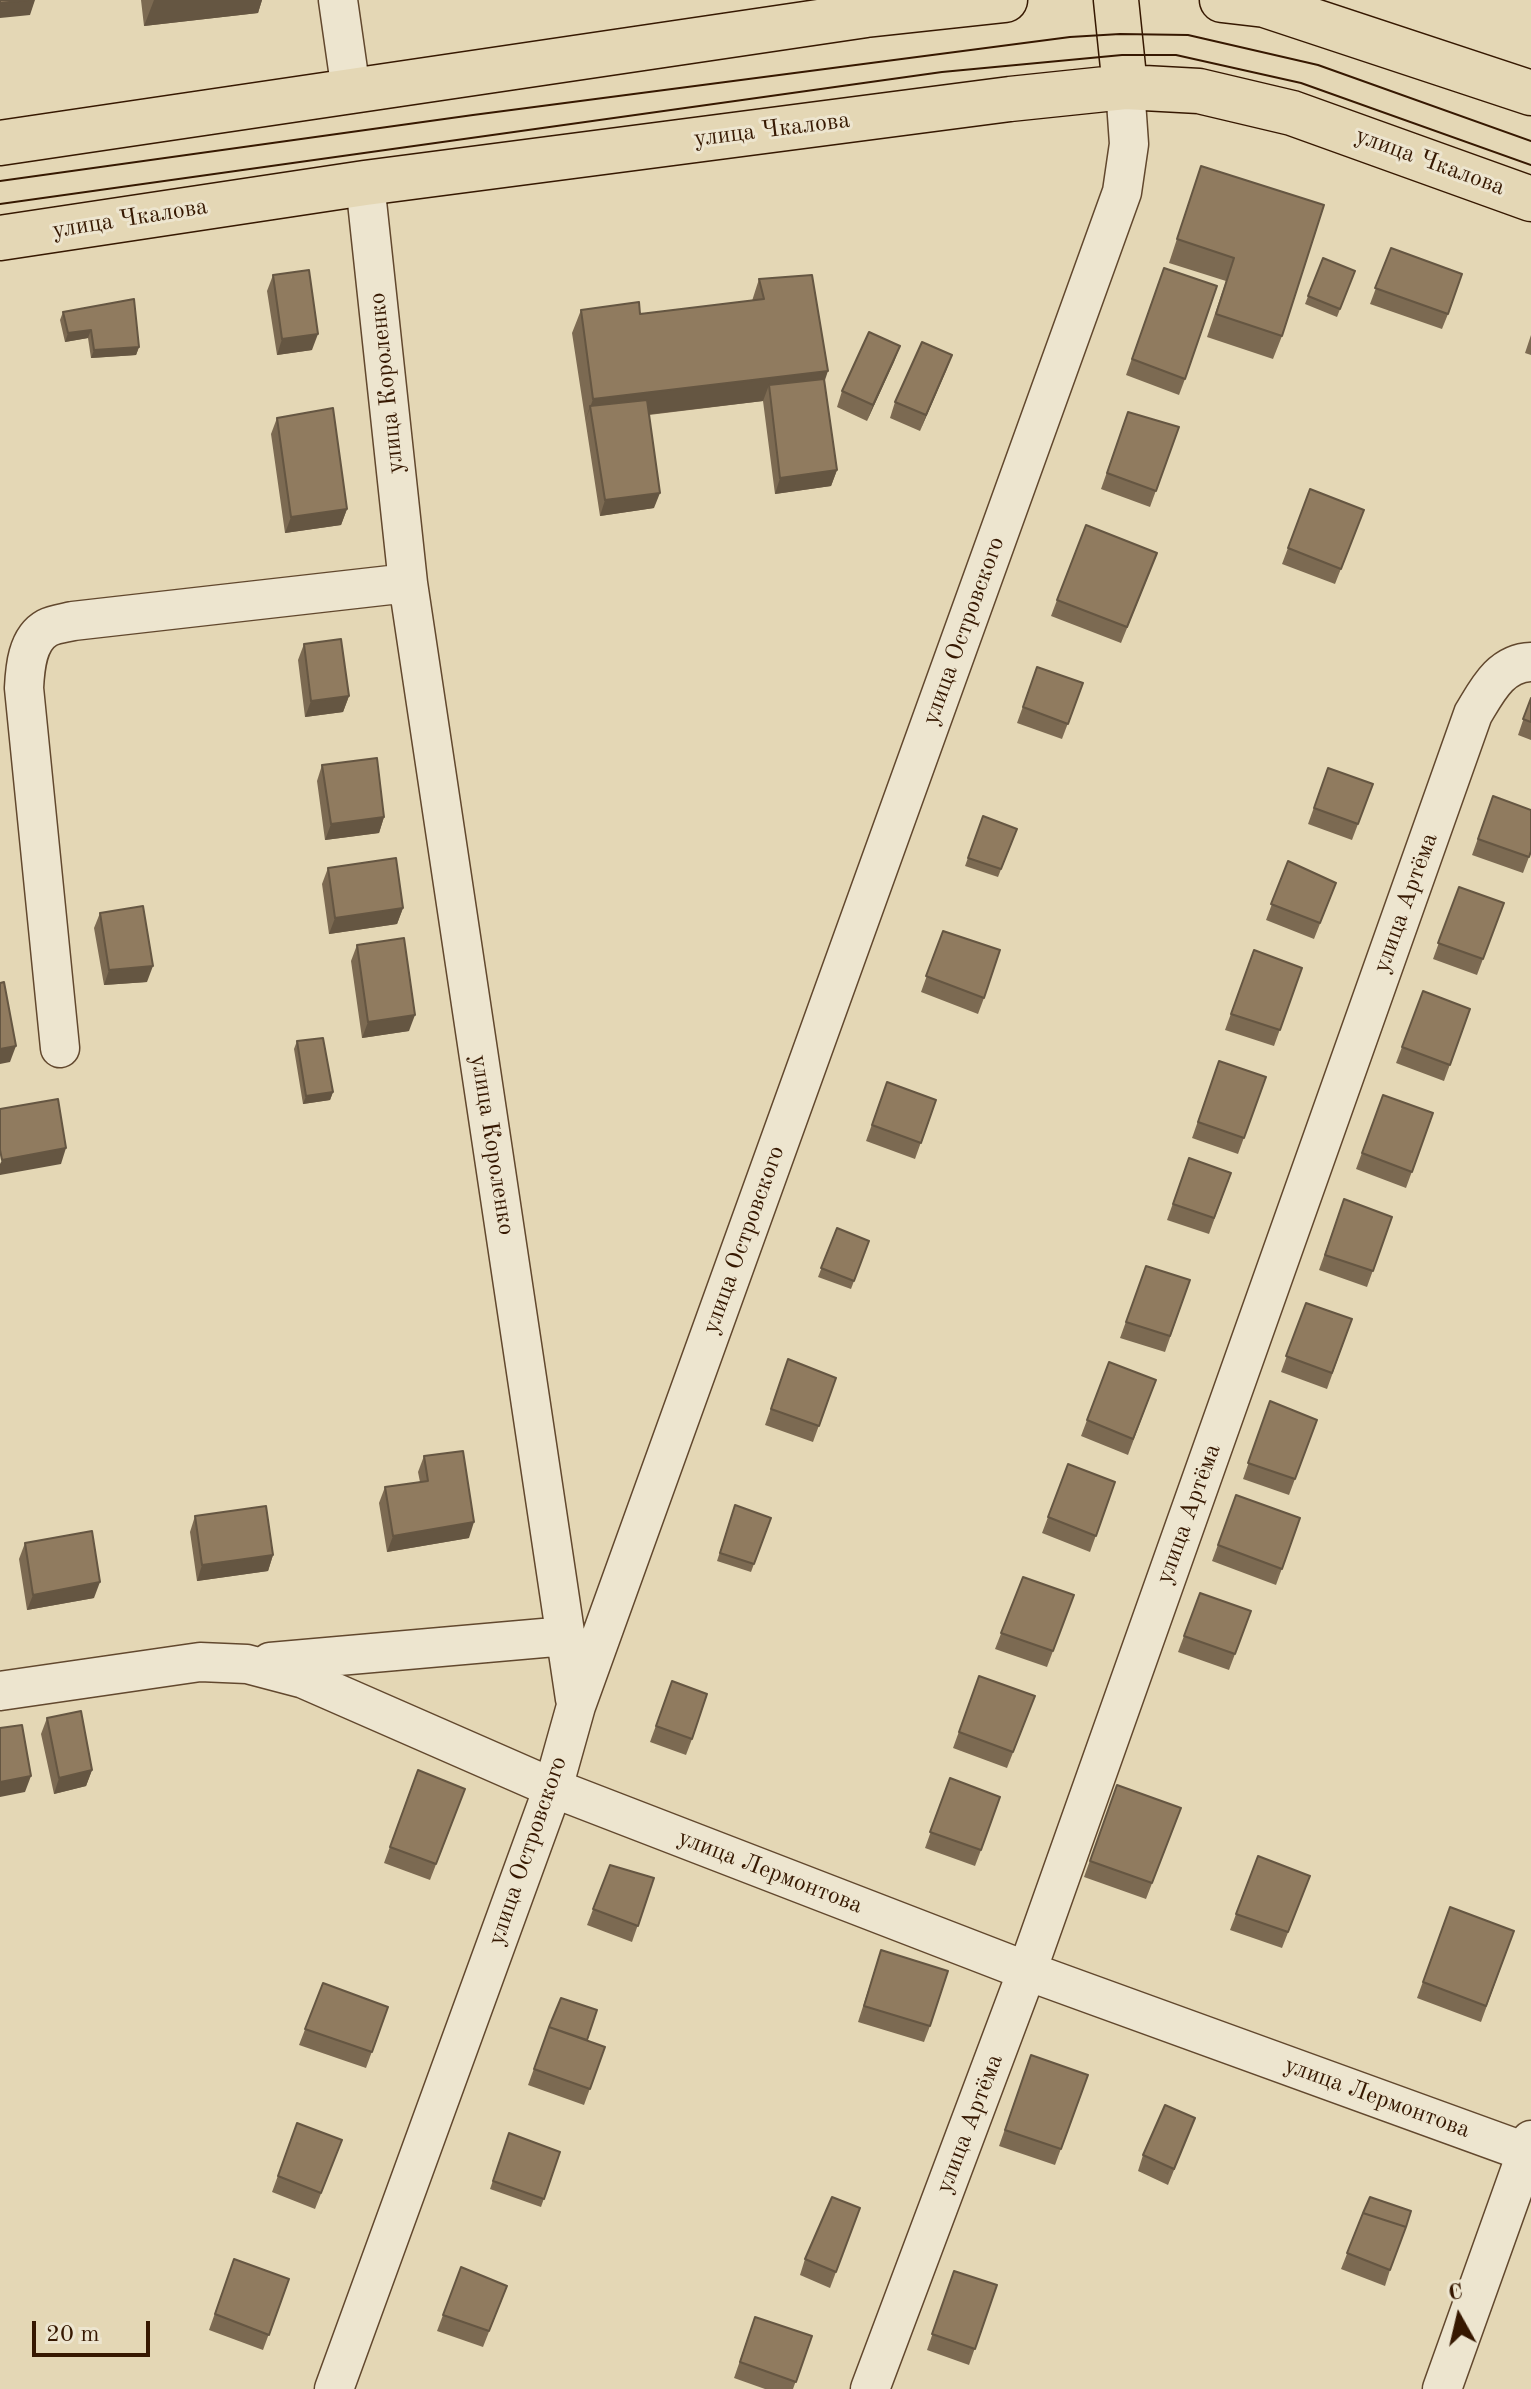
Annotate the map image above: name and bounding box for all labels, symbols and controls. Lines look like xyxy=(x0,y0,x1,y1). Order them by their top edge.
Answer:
street label: улица Чкалова xyxy=(692,106,852,154)
street label: улица Чкалова xyxy=(1351,122,1509,202)
street label: улица Чкалова xyxy=(50,193,210,245)
street label: улица Короленко xyxy=(363,291,411,475)
street label: улица Островского xyxy=(917,533,1011,729)
street label: улица Артёма xyxy=(1367,829,1445,977)
street label: улица Короленко xyxy=(464,1053,520,1237)
street label: улица Островского xyxy=(697,1142,791,1338)
street label: улица Артёма xyxy=(1150,1440,1228,1588)
street label: улица Островского xyxy=(482,1753,574,1949)
street label: улица Лермонтова xyxy=(673,1823,867,1921)
street label: улица Артёма xyxy=(930,2050,1010,2198)
street label: улица Лермонтова xyxy=(1280,2051,1474,2145)
north arrow xyxy=(1419,2277,1499,2357)
text: С xyxy=(1447,2281,1464,2305)
scale bar xyxy=(36,2305,154,2355)
text: 20 m xyxy=(46,2323,100,2347)

